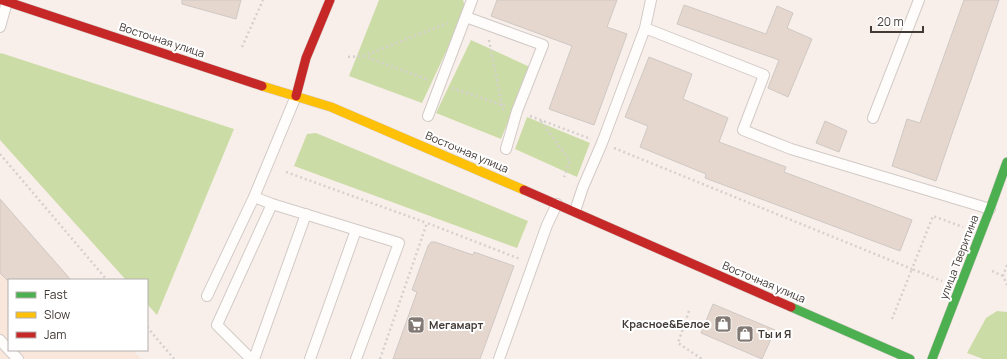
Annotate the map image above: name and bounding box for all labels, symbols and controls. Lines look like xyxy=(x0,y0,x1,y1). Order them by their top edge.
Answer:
scale bar xyxy=(871,8,923,34)
text: 20 m xyxy=(877,13,904,30)
street label: Восточная улица xyxy=(117,19,207,60)
street label: Восточная улица xyxy=(423,127,511,176)
street label: улица Тверитина xyxy=(936,212,982,301)
street label: Восточная улица xyxy=(720,257,808,306)
legend xyxy=(8,279,148,351)
text: Fast xyxy=(44,286,68,303)
text: Slow xyxy=(44,306,70,323)
shop icon: Красное&Белое xyxy=(713,314,733,334)
supermarket icon: Мегамарт xyxy=(406,315,426,335)
place label: Красное&Белое xyxy=(622,316,710,331)
place label: Мегамарт xyxy=(429,317,484,332)
shop icon: Ты и Я xyxy=(735,324,755,344)
text: Jam xyxy=(44,326,66,343)
place label: Ты и Я xyxy=(758,326,791,341)

